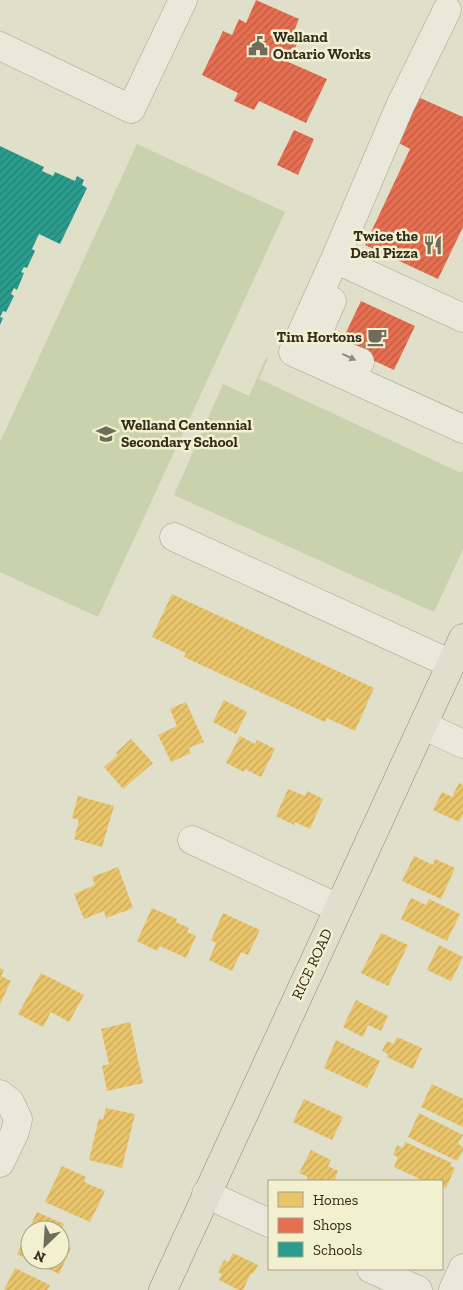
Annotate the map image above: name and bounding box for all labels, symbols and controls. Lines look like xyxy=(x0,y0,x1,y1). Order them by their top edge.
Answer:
place label: Welland Ontario Works xyxy=(273,28,371,63)
public building icon: Welland Ontario Works xyxy=(247,35,269,57)
place label: Twice the Deal Pizza xyxy=(350,227,418,262)
restaurant icon: Twice the Deal Pizza xyxy=(422,234,444,256)
cafe icon: Tim Hortons xyxy=(366,326,388,348)
place label: Tim Hortons xyxy=(277,328,362,346)
one-way arrow xyxy=(342,353,356,361)
place label: Welland Centennial Secondary School xyxy=(121,416,252,451)
school or university icon: Welland Centennial Secondary School xyxy=(95,423,117,445)
street label: RICE ROAD xyxy=(288,926,336,1002)
legend xyxy=(268,1180,443,1270)
text: Homes xyxy=(313,1191,358,1209)
text: Shops xyxy=(313,1216,352,1234)
north arrow xyxy=(20,1220,70,1270)
text: Schools xyxy=(313,1241,362,1259)
text: N xyxy=(31,1246,48,1266)

